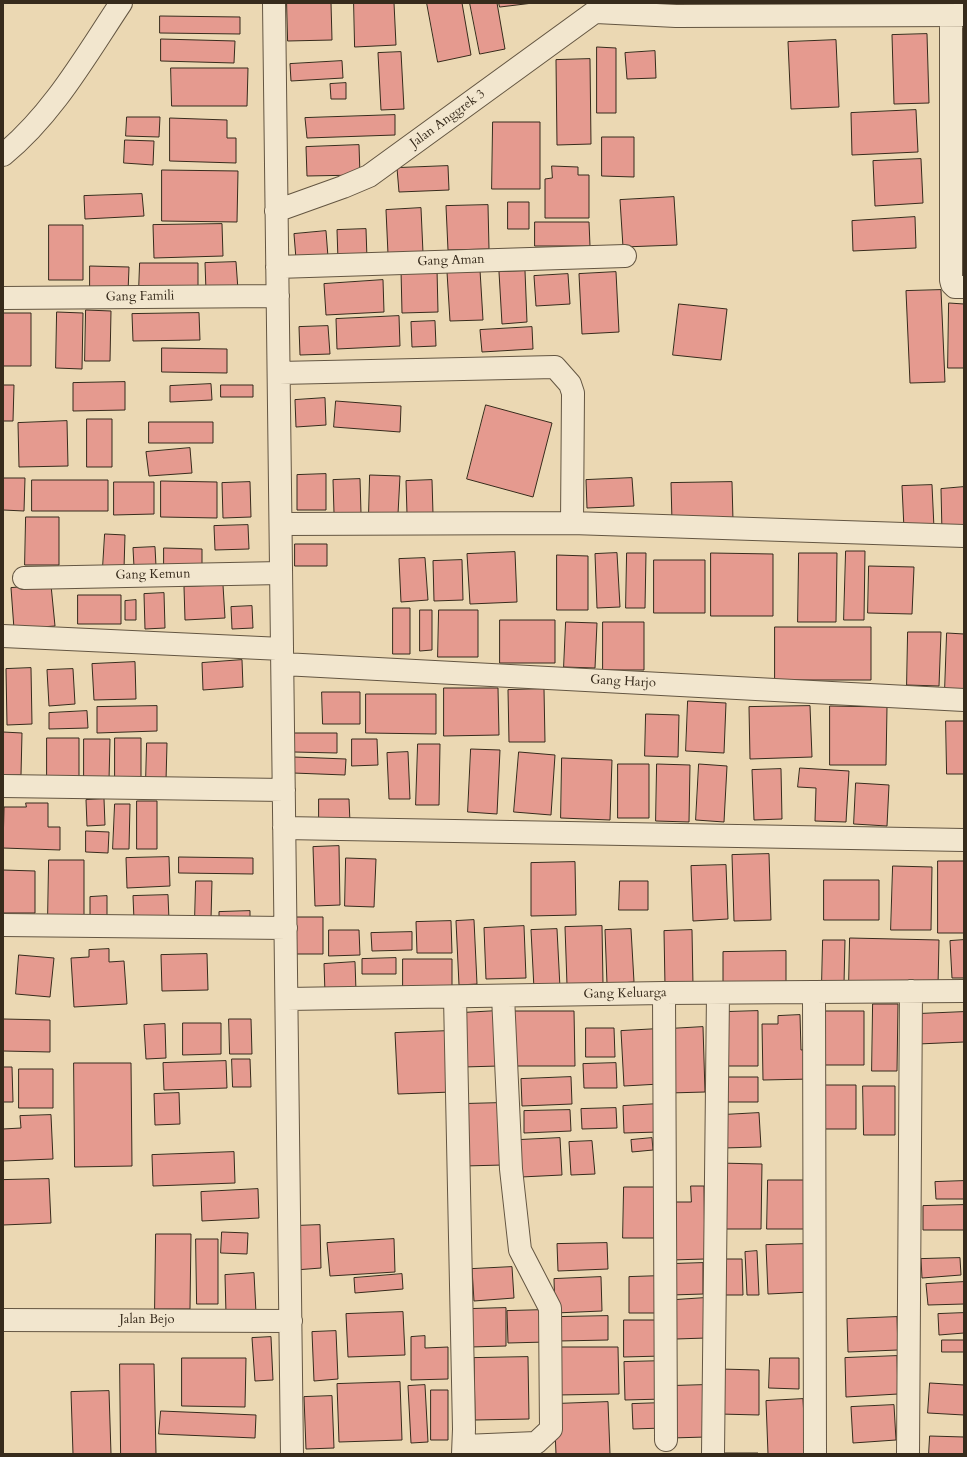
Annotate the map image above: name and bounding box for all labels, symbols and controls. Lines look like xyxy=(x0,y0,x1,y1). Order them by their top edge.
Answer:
street label: Jalan Anggrek 3 xyxy=(408,87,488,151)
street label: Gang Aman xyxy=(417,252,485,270)
street label: Gang Famili xyxy=(106,289,174,305)
street label: Gang Kemun xyxy=(115,567,191,583)
street label: Gang Harjo xyxy=(590,672,656,692)
street label: Gang Keluarga xyxy=(583,985,667,1003)
street label: Jalan Bejo xyxy=(119,1312,175,1328)

